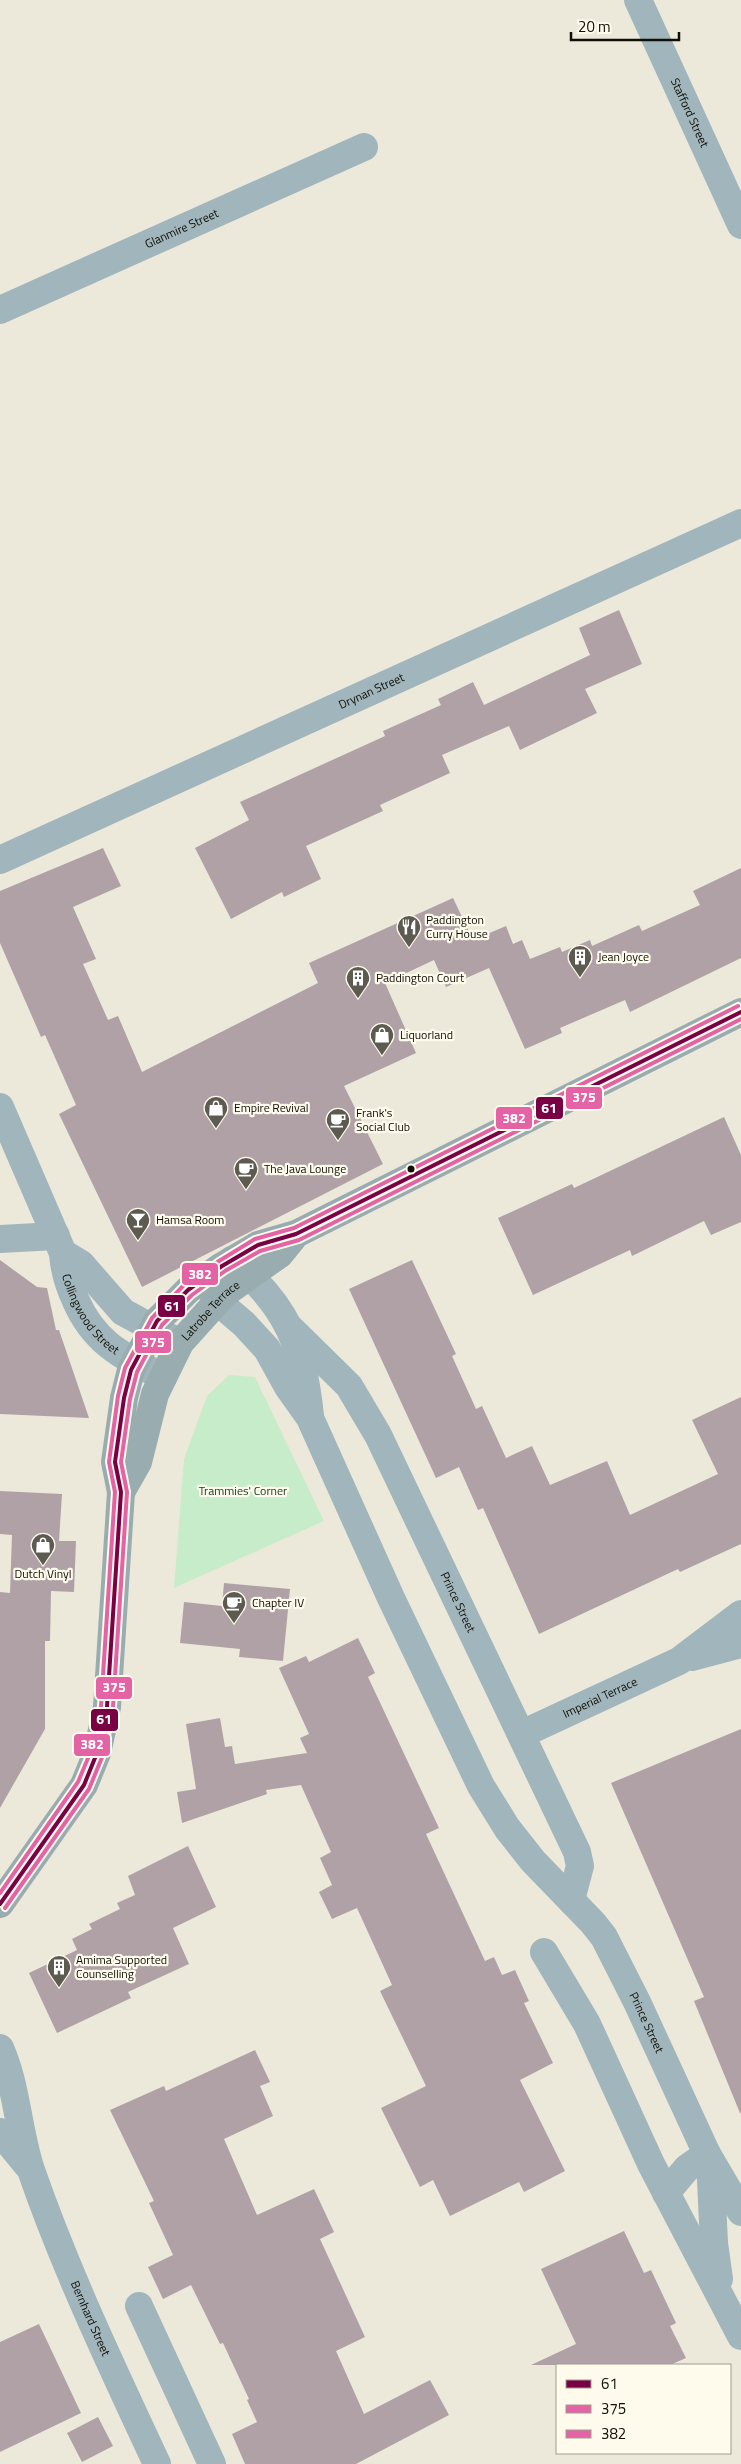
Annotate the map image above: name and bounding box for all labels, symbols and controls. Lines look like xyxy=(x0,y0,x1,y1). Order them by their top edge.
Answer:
scale bar xyxy=(571,10,678,42)
text: 20 m xyxy=(578,15,611,38)
street label: Stafford Street xyxy=(666,75,715,151)
street label: Glanmire Street xyxy=(141,203,222,253)
street label: Drynan Street xyxy=(335,667,408,714)
place label: Paddington Curry House xyxy=(426,910,488,943)
restaurant icon: Paddington Curry House xyxy=(396,914,422,948)
building icon: Jean Joyce xyxy=(567,944,593,978)
place label: Jean Joyce xyxy=(598,947,649,966)
building icon: Paddington Court xyxy=(345,965,371,999)
place label: Paddington Court xyxy=(376,968,465,987)
shop icon: Liquorland xyxy=(369,1022,395,1056)
place label: Liquorland xyxy=(400,1025,453,1044)
line badge: 375 xyxy=(565,1086,603,1110)
text: 375 xyxy=(572,1086,596,1107)
shop icon: Empire Revival xyxy=(203,1095,229,1129)
line badge: 61 xyxy=(535,1096,564,1120)
text: 61 xyxy=(541,1097,557,1118)
place label: Empire Revival xyxy=(234,1098,308,1117)
place label: Frank's Social Club xyxy=(356,1103,410,1136)
line badge: 382 xyxy=(495,1106,533,1130)
cafe icon: Frank's Social Club xyxy=(325,1107,351,1141)
text: 382 xyxy=(502,1107,526,1128)
cafe icon: The Java Lounge xyxy=(233,1156,259,1190)
place label: The Java Lounge xyxy=(264,1159,346,1178)
unlabelled marker xyxy=(406,1164,416,1174)
bar icon: Hamsa Room xyxy=(125,1207,151,1241)
place label: Hamsa Room xyxy=(156,1210,224,1229)
line badge: 382 xyxy=(181,1262,219,1286)
text: 382 xyxy=(188,1263,212,1284)
street label: Collingwood Street xyxy=(57,1271,124,1359)
street label: Latrobe Terrace xyxy=(176,1275,244,1345)
line badge: 61 xyxy=(157,1294,186,1318)
text: 61 xyxy=(164,1295,180,1316)
line badge: 375 xyxy=(134,1330,172,1354)
text: 375 xyxy=(141,1331,165,1352)
park label: Trammies' Corner xyxy=(199,1481,287,1500)
shop icon: Dutch Vinyl xyxy=(30,1532,56,1566)
place label: Dutch Vinyl xyxy=(14,1564,72,1583)
street label: Prince Street xyxy=(436,1569,481,1636)
cafe icon: Chapter IV xyxy=(221,1590,247,1624)
place label: Chapter IV xyxy=(252,1593,304,1612)
street label: Imperial Terrace xyxy=(559,1672,640,1723)
line badge: 375 xyxy=(95,1676,133,1700)
text: 375 xyxy=(102,1676,126,1697)
line badge: 61 xyxy=(90,1708,119,1732)
text: 61 xyxy=(96,1708,112,1729)
line badge: 382 xyxy=(73,1733,111,1757)
text: 382 xyxy=(80,1733,104,1754)
place label: Amima Supported Counselling xyxy=(76,1950,167,1983)
building icon: Amima Supported Counselling xyxy=(46,1954,72,1988)
street label: Prince Street xyxy=(624,1989,670,2057)
street label: Bernhard Street xyxy=(66,2278,116,2360)
legend xyxy=(556,2364,731,2454)
text: 61 xyxy=(601,2372,618,2395)
text: 375 xyxy=(601,2397,626,2420)
text: 382 xyxy=(601,2422,626,2445)

